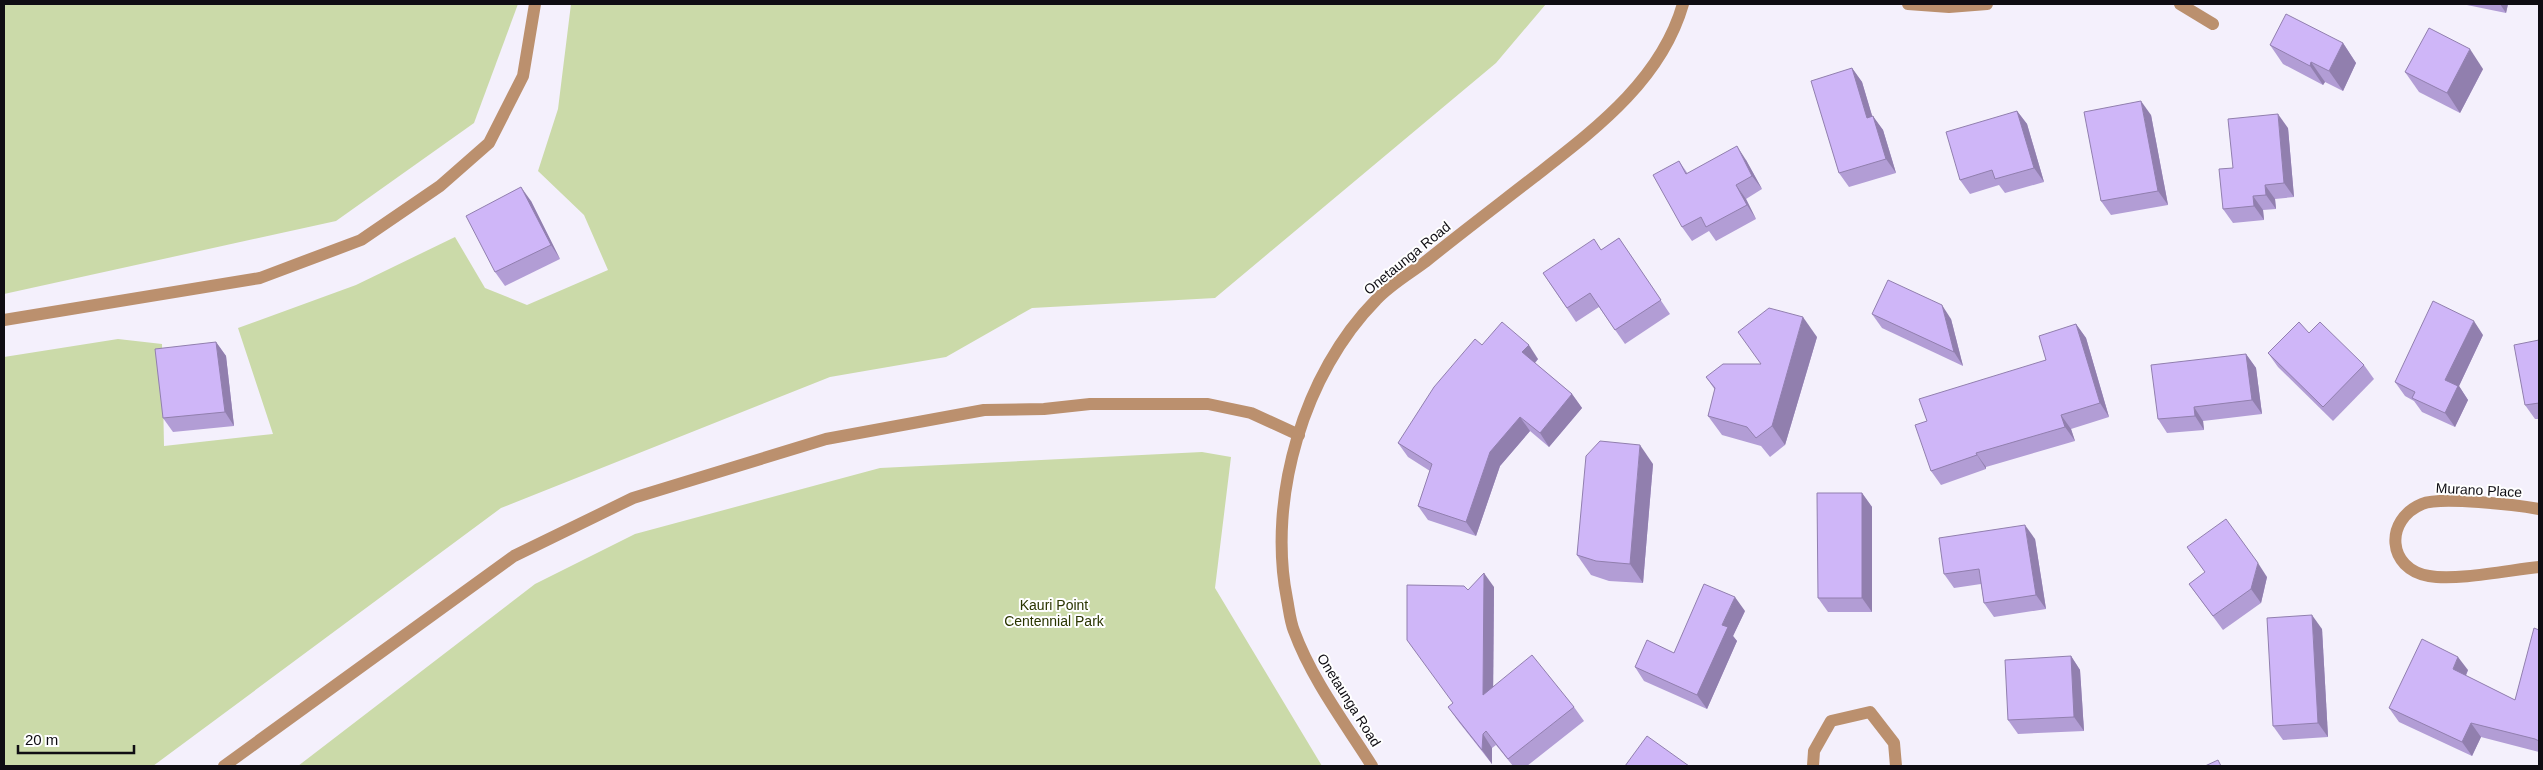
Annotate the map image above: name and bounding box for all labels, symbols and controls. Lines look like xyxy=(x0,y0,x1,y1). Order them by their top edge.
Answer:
street label: Onetaunga Road xyxy=(1361,218,1453,298)
street label: Murano Place xyxy=(2435,480,2523,500)
park label: Kauri Point Centennial Park xyxy=(1004,597,1105,629)
street label: Onetaunga Road xyxy=(1314,651,1384,749)
scale bar xyxy=(18,722,134,754)
text: 20 m xyxy=(25,731,58,748)

